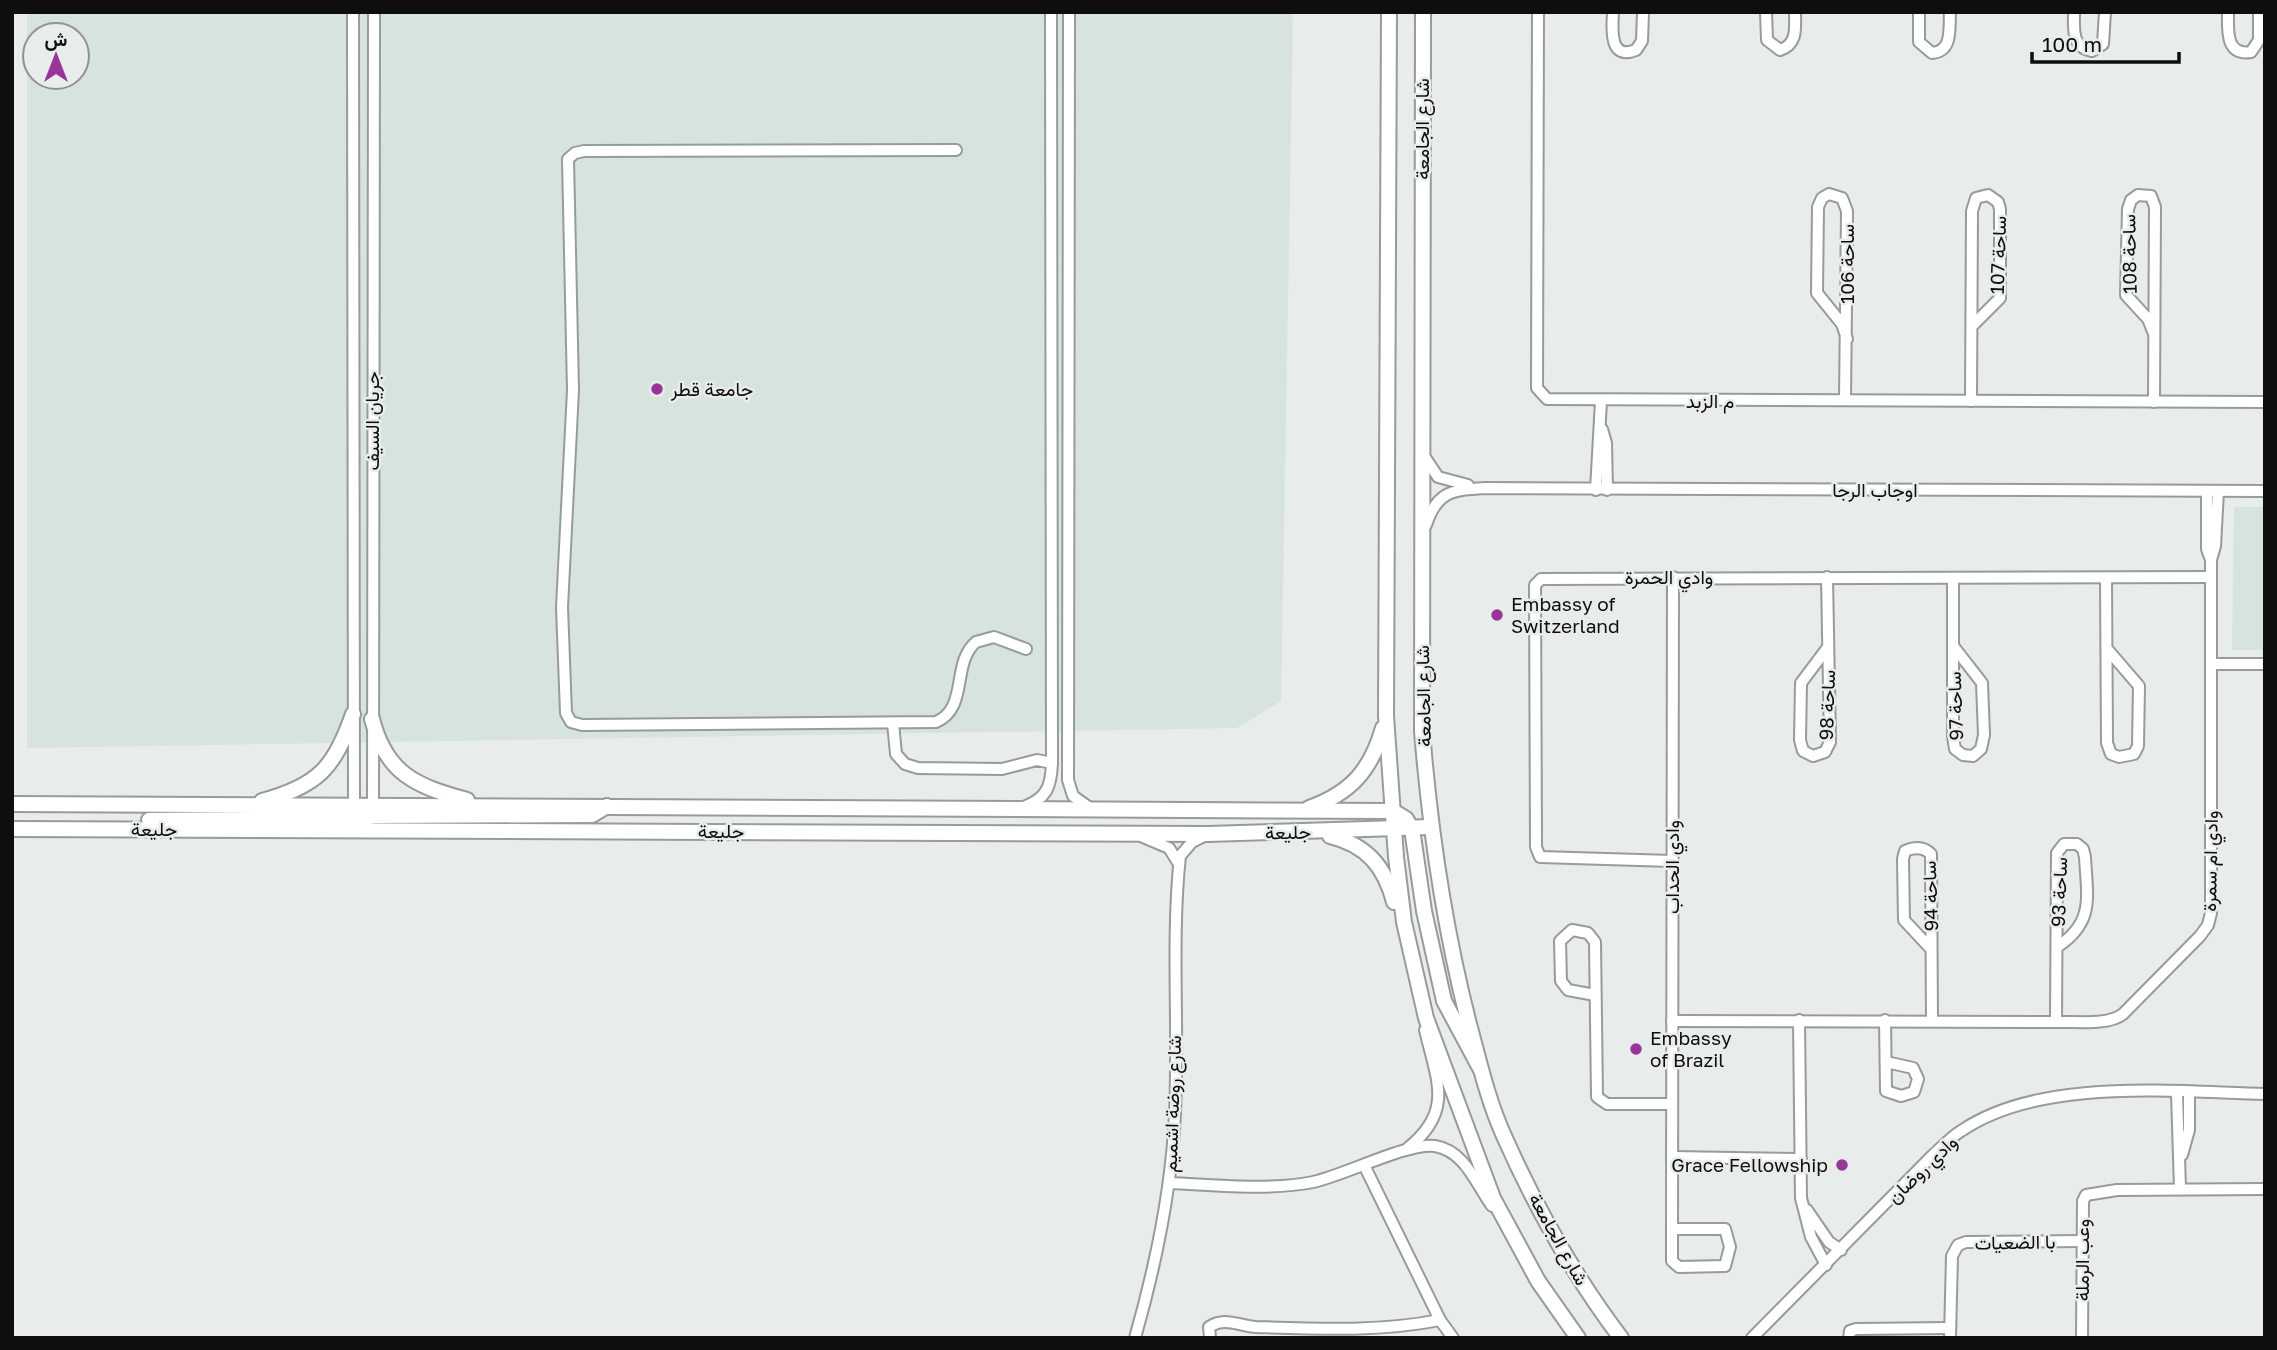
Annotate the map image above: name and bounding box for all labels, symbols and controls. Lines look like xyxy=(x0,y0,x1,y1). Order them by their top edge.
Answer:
north arrow xyxy=(21,21,91,91)
scale bar xyxy=(2032,21,2179,65)
text: ش xyxy=(45,27,68,51)
text: 100 m xyxy=(2042,31,2102,57)
street label: شارع الجامعة xyxy=(1410,78,1435,180)
street label: ساحة 108 xyxy=(2116,214,2141,294)
street label: ساحة 107 xyxy=(1985,215,2010,295)
street label: ساحة 106 xyxy=(1835,224,1858,304)
street label: جريان السيف xyxy=(360,371,384,471)
place label: جامعة قطر xyxy=(670,377,753,401)
marker: جامعة قطر xyxy=(649,381,665,397)
street label: م الزبد xyxy=(1686,389,1734,414)
street label: اوجاب الرجا xyxy=(1832,478,1918,502)
street label: وادي الحمرة xyxy=(1625,565,1713,593)
place label: Embassy of Switzerland xyxy=(1511,592,1620,637)
marker: Embassy of Switzerland xyxy=(1489,607,1505,623)
street label: شارع الجامعة xyxy=(1410,645,1437,747)
street label: ساحة 98 xyxy=(1814,669,1839,741)
street label: ساحة 97 xyxy=(1942,671,1967,741)
street label: وادي ام سمرة xyxy=(2197,810,2227,912)
street label: جليعة xyxy=(131,817,177,841)
street label: جليعة xyxy=(698,819,744,843)
street label: جليعة xyxy=(1265,820,1311,844)
street label: وادي الحداب xyxy=(1660,820,1688,914)
street label: ساحة 93 xyxy=(2046,857,2071,927)
street label: ساحة 94 xyxy=(1917,860,1942,932)
place label: Embassy of Brazil xyxy=(1650,1026,1732,1071)
street label: شارع روضة اشميم xyxy=(1158,1035,1187,1173)
marker: Embassy of Brazil xyxy=(1628,1041,1644,1057)
street label: وادي روضان xyxy=(1882,1130,1965,1211)
place label: Grace Fellowship xyxy=(1671,1153,1828,1176)
marker: Grace Fellowship xyxy=(1834,1157,1850,1173)
street label: شارع الجامعة xyxy=(1523,1189,1594,1290)
street label: وعب الرملة xyxy=(2070,1219,2094,1301)
street label: با الضعيات xyxy=(1974,1229,2056,1255)

